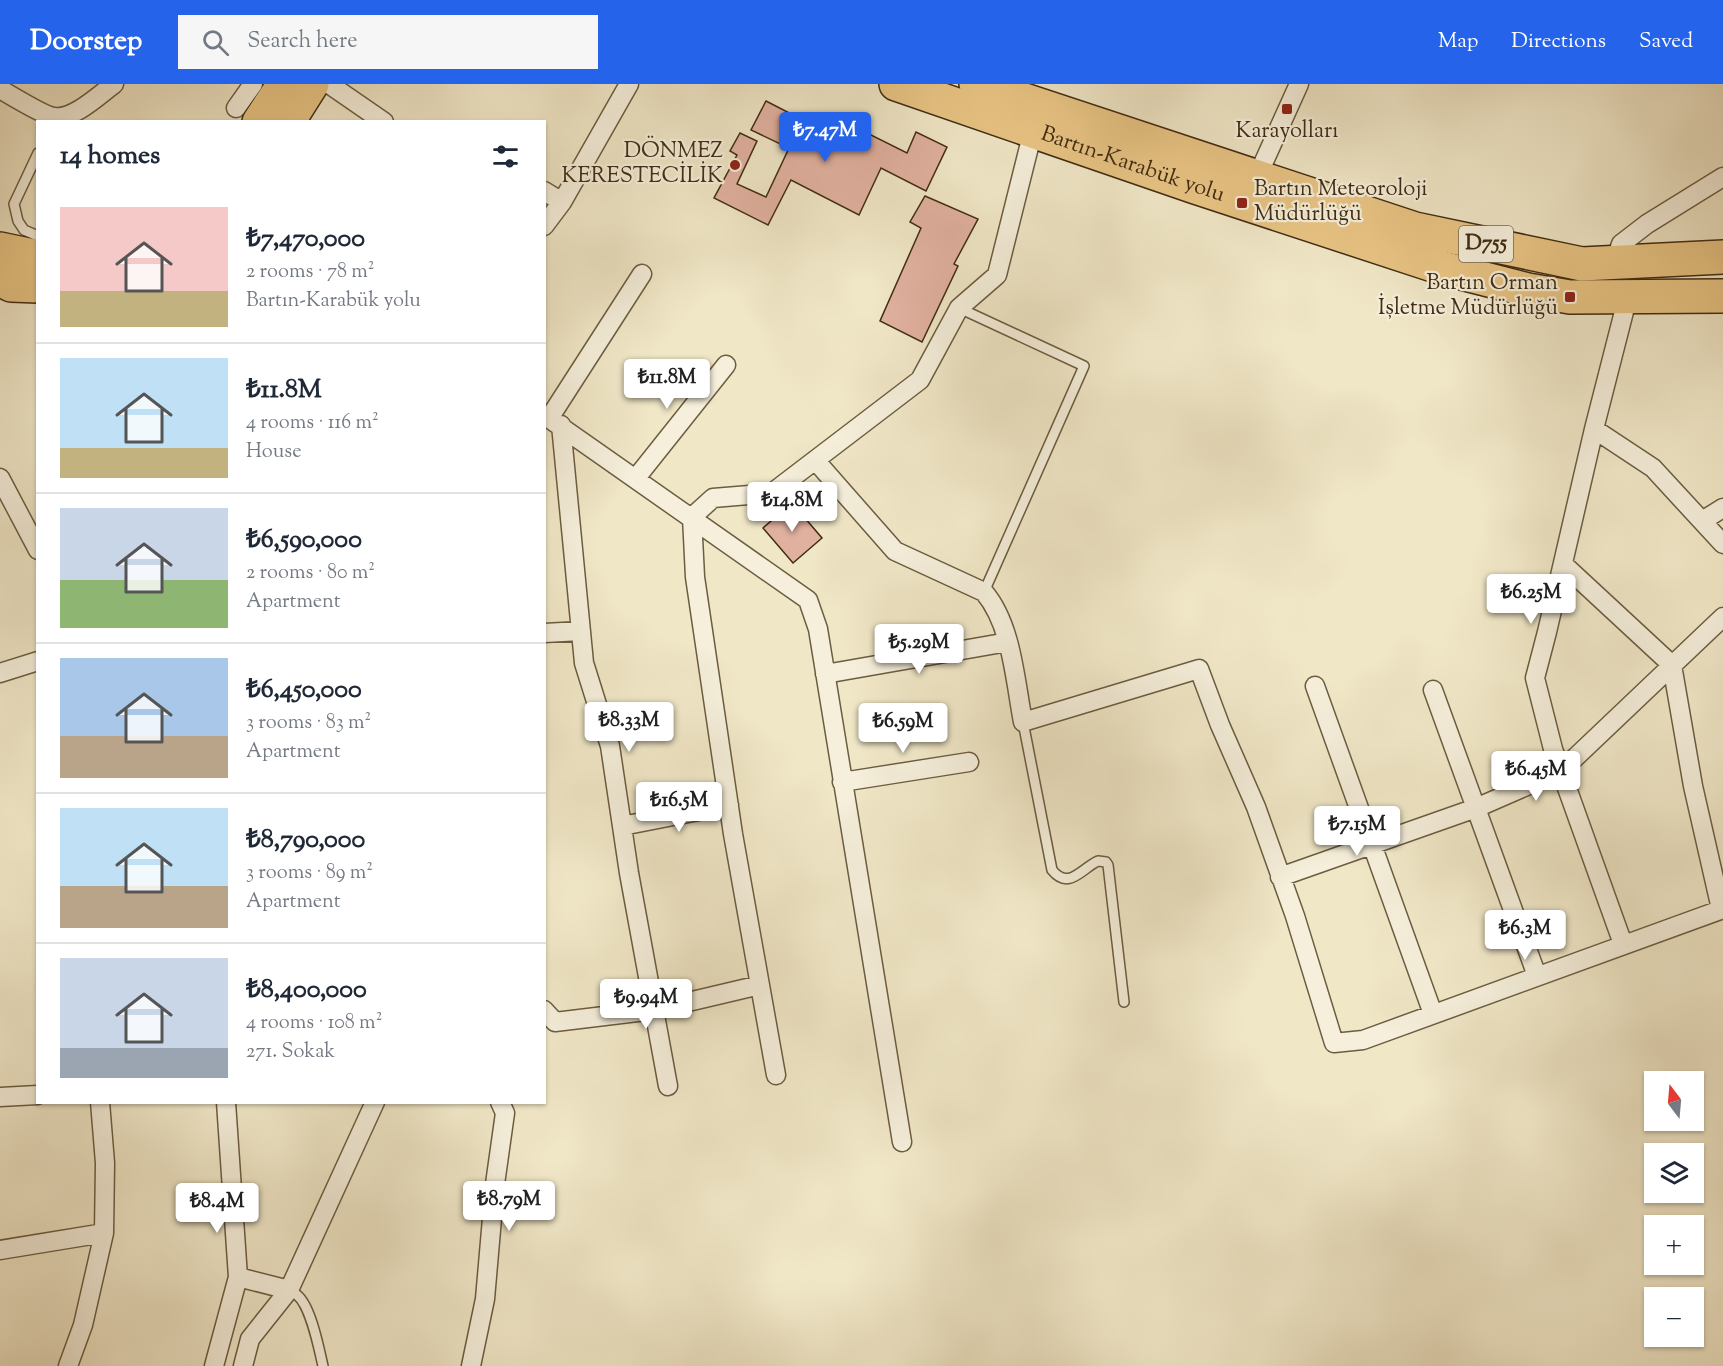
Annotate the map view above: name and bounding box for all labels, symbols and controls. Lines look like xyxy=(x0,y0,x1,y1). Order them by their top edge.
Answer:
search box xyxy=(178,15,598,69)
text: Doorstep xyxy=(30,22,142,62)
icon: search xyxy=(199,26,232,59)
text: Search here xyxy=(247,26,358,58)
text: Map xyxy=(1438,27,1478,57)
text: Directions xyxy=(1511,27,1606,57)
text: Saved xyxy=(1639,27,1693,57)
marker: Karayolları xyxy=(1280,102,1294,116)
pin: ₺7.47M xyxy=(776,112,874,163)
place label: Karayolları xyxy=(1236,116,1338,148)
text: ₺7.47M xyxy=(793,117,857,146)
street label: Bartın-Karabük yolu xyxy=(1036,119,1229,212)
place label: DÖNMEZ KERESTECİLİK xyxy=(561,135,723,193)
text: 14 homes xyxy=(60,138,160,175)
icon: filters xyxy=(489,140,522,173)
marker: DÖNMEZ KERESTECİLİK xyxy=(728,158,742,172)
place label: Bartın Meteoroloji Müdürlüğü xyxy=(1254,174,1428,231)
marker: Bartın Meteoroloji Müdürlüğü xyxy=(1235,196,1249,210)
text: ₺7,470,000 xyxy=(246,221,365,258)
road number: D755 xyxy=(1459,226,1513,262)
icon: home xyxy=(108,231,180,303)
text: 2 rooms · 78 m² xyxy=(246,258,375,287)
place label: Bartın Orman İşletme Müdürlüğü xyxy=(1378,268,1558,325)
text: Bartın-Karabük yolu xyxy=(246,287,421,316)
marker: Bartın Orman İşletme Müdürlüğü xyxy=(1563,290,1577,304)
pin: ₺11.8M xyxy=(618,359,716,410)
text: ₺11.8M xyxy=(638,364,696,393)
text: ₺11.8M xyxy=(246,372,322,409)
icon: home xyxy=(108,382,180,454)
text: 4 rooms · 116 m² xyxy=(246,409,379,438)
text: House xyxy=(246,438,301,467)
pin: ₺14.8M xyxy=(743,482,841,533)
text: ₺14.8M xyxy=(761,487,823,516)
text: ₺6,590,000 xyxy=(246,522,362,559)
icon: home xyxy=(108,532,180,604)
text: 2 rooms · 80 m² xyxy=(246,559,375,588)
pin: ₺6.25M xyxy=(1482,574,1580,625)
text: ₺6.25M xyxy=(1501,579,1561,608)
text: Apartment xyxy=(246,588,341,617)
pin: ₺5.29M xyxy=(870,624,968,675)
text: ₺5.29M xyxy=(889,629,949,658)
text: ₺6,450,000 xyxy=(246,672,362,709)
icon: home xyxy=(108,682,180,754)
pin: ₺8.33M xyxy=(580,702,678,753)
pin: ₺6.59M xyxy=(854,703,952,754)
text: ₺8.33M xyxy=(599,707,659,736)
text: ₺6.59M xyxy=(873,708,933,737)
text: 3 rooms · 83 m² xyxy=(246,709,371,738)
text: Apartment xyxy=(246,738,341,767)
pin: ₺6.45M xyxy=(1487,751,1585,802)
text: ₺6.45M xyxy=(1505,756,1567,785)
pin: ₺16.5M xyxy=(630,782,728,833)
text: ₺16.5M xyxy=(650,787,708,816)
pin: ₺7.15M xyxy=(1308,806,1406,857)
text: ₺7.15M xyxy=(1328,811,1386,840)
text: ₺8,790,000 xyxy=(246,822,365,859)
icon: home xyxy=(108,832,180,904)
text: 3 rooms · 89 m² xyxy=(246,859,373,888)
text: Apartment xyxy=(246,888,341,917)
pin: ₺6.3M xyxy=(1483,910,1567,961)
text: ₺6.3M xyxy=(1499,915,1551,944)
text: ₺8,400,000 xyxy=(246,972,367,1009)
pin: ₺9.94M xyxy=(597,979,695,1030)
icon: home xyxy=(108,982,180,1054)
text: ₺9.94M xyxy=(614,984,678,1013)
text: 4 rooms · 108 m² xyxy=(246,1009,382,1038)
text: 271. Sokak xyxy=(246,1038,335,1067)
north arrow xyxy=(1644,1071,1704,1131)
map controls xyxy=(1644,1071,1704,1347)
button: layers xyxy=(1644,1143,1704,1203)
pin: ₺8.79M xyxy=(460,1181,558,1232)
pin: ₺8.4M xyxy=(175,1183,259,1234)
text: ₺8.79M xyxy=(477,1186,541,1215)
text: ₺8.4M xyxy=(190,1188,244,1217)
button: + xyxy=(1644,1215,1704,1275)
button: − xyxy=(1644,1287,1704,1347)

